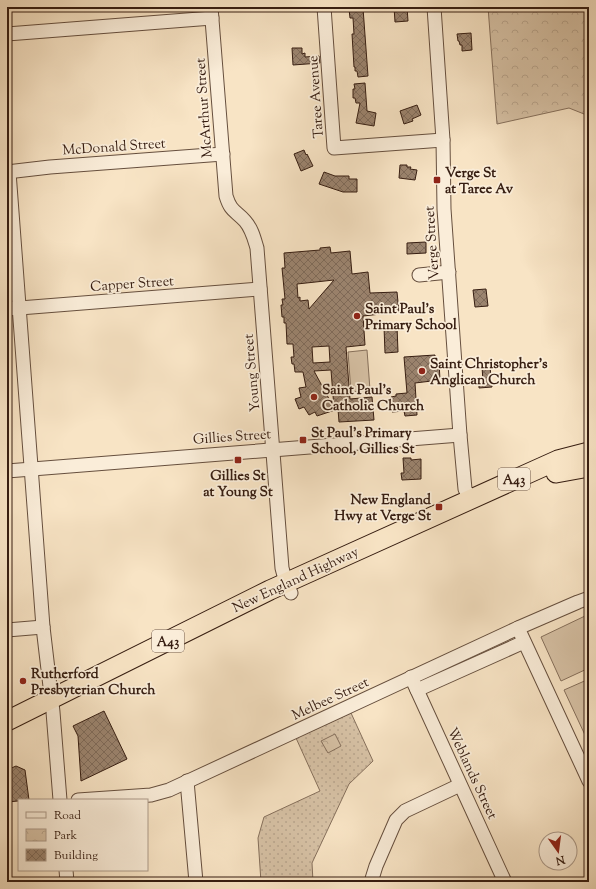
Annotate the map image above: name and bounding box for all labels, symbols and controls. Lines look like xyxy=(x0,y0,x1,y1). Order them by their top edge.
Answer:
street label: Taree Avenue xyxy=(304,55,330,139)
street label: McArthur Street xyxy=(192,57,218,158)
street label: McDonald Street xyxy=(62,134,167,162)
place label: Verge St at Taree Av xyxy=(445,164,514,200)
marker: Verge St at Taree Av xyxy=(432,175,442,185)
street label: Verge Street xyxy=(420,205,446,281)
street label: Capper Street xyxy=(90,272,175,298)
place label: Saint Paul's Primary School xyxy=(365,300,457,336)
marker: Saint Paul's Primary School xyxy=(352,311,362,321)
street label: Young Street xyxy=(240,333,266,413)
place label: Saint Christopher's Anglican Church xyxy=(430,355,548,391)
marker: Saint Christopher's Anglican Church xyxy=(417,366,427,376)
place label: Saint Paul's Catholic Church xyxy=(322,381,425,417)
marker: Saint Paul's Catholic Church xyxy=(309,392,319,402)
place label: St Paul's Primary School, Gillies St xyxy=(311,424,415,460)
street label: Gillies Street xyxy=(192,425,272,451)
marker: St Paul's Primary School, Gillies St xyxy=(298,435,308,445)
marker: Gillies St at Young St xyxy=(233,455,243,465)
place label: Gillies St at Young St xyxy=(203,467,273,503)
road number: A43 xyxy=(498,468,530,490)
place label: New England Hwy at Verge St xyxy=(334,491,431,527)
marker: New England Hwy at Verge St xyxy=(434,502,444,512)
street label: New England Highway xyxy=(229,543,362,619)
road number: A43 xyxy=(152,630,184,652)
place label: Rutherford Presbyterian Church xyxy=(31,665,156,701)
street label: Melbee Street xyxy=(289,673,373,726)
marker: Rutherford Presbyterian Church xyxy=(18,676,28,686)
street label: Weblands Street xyxy=(441,725,501,823)
legend xyxy=(18,799,148,871)
text: Road xyxy=(54,807,81,825)
text: Park xyxy=(54,827,77,845)
north arrow xyxy=(538,831,578,871)
text: Building xyxy=(54,847,98,865)
text: N xyxy=(554,851,567,869)

